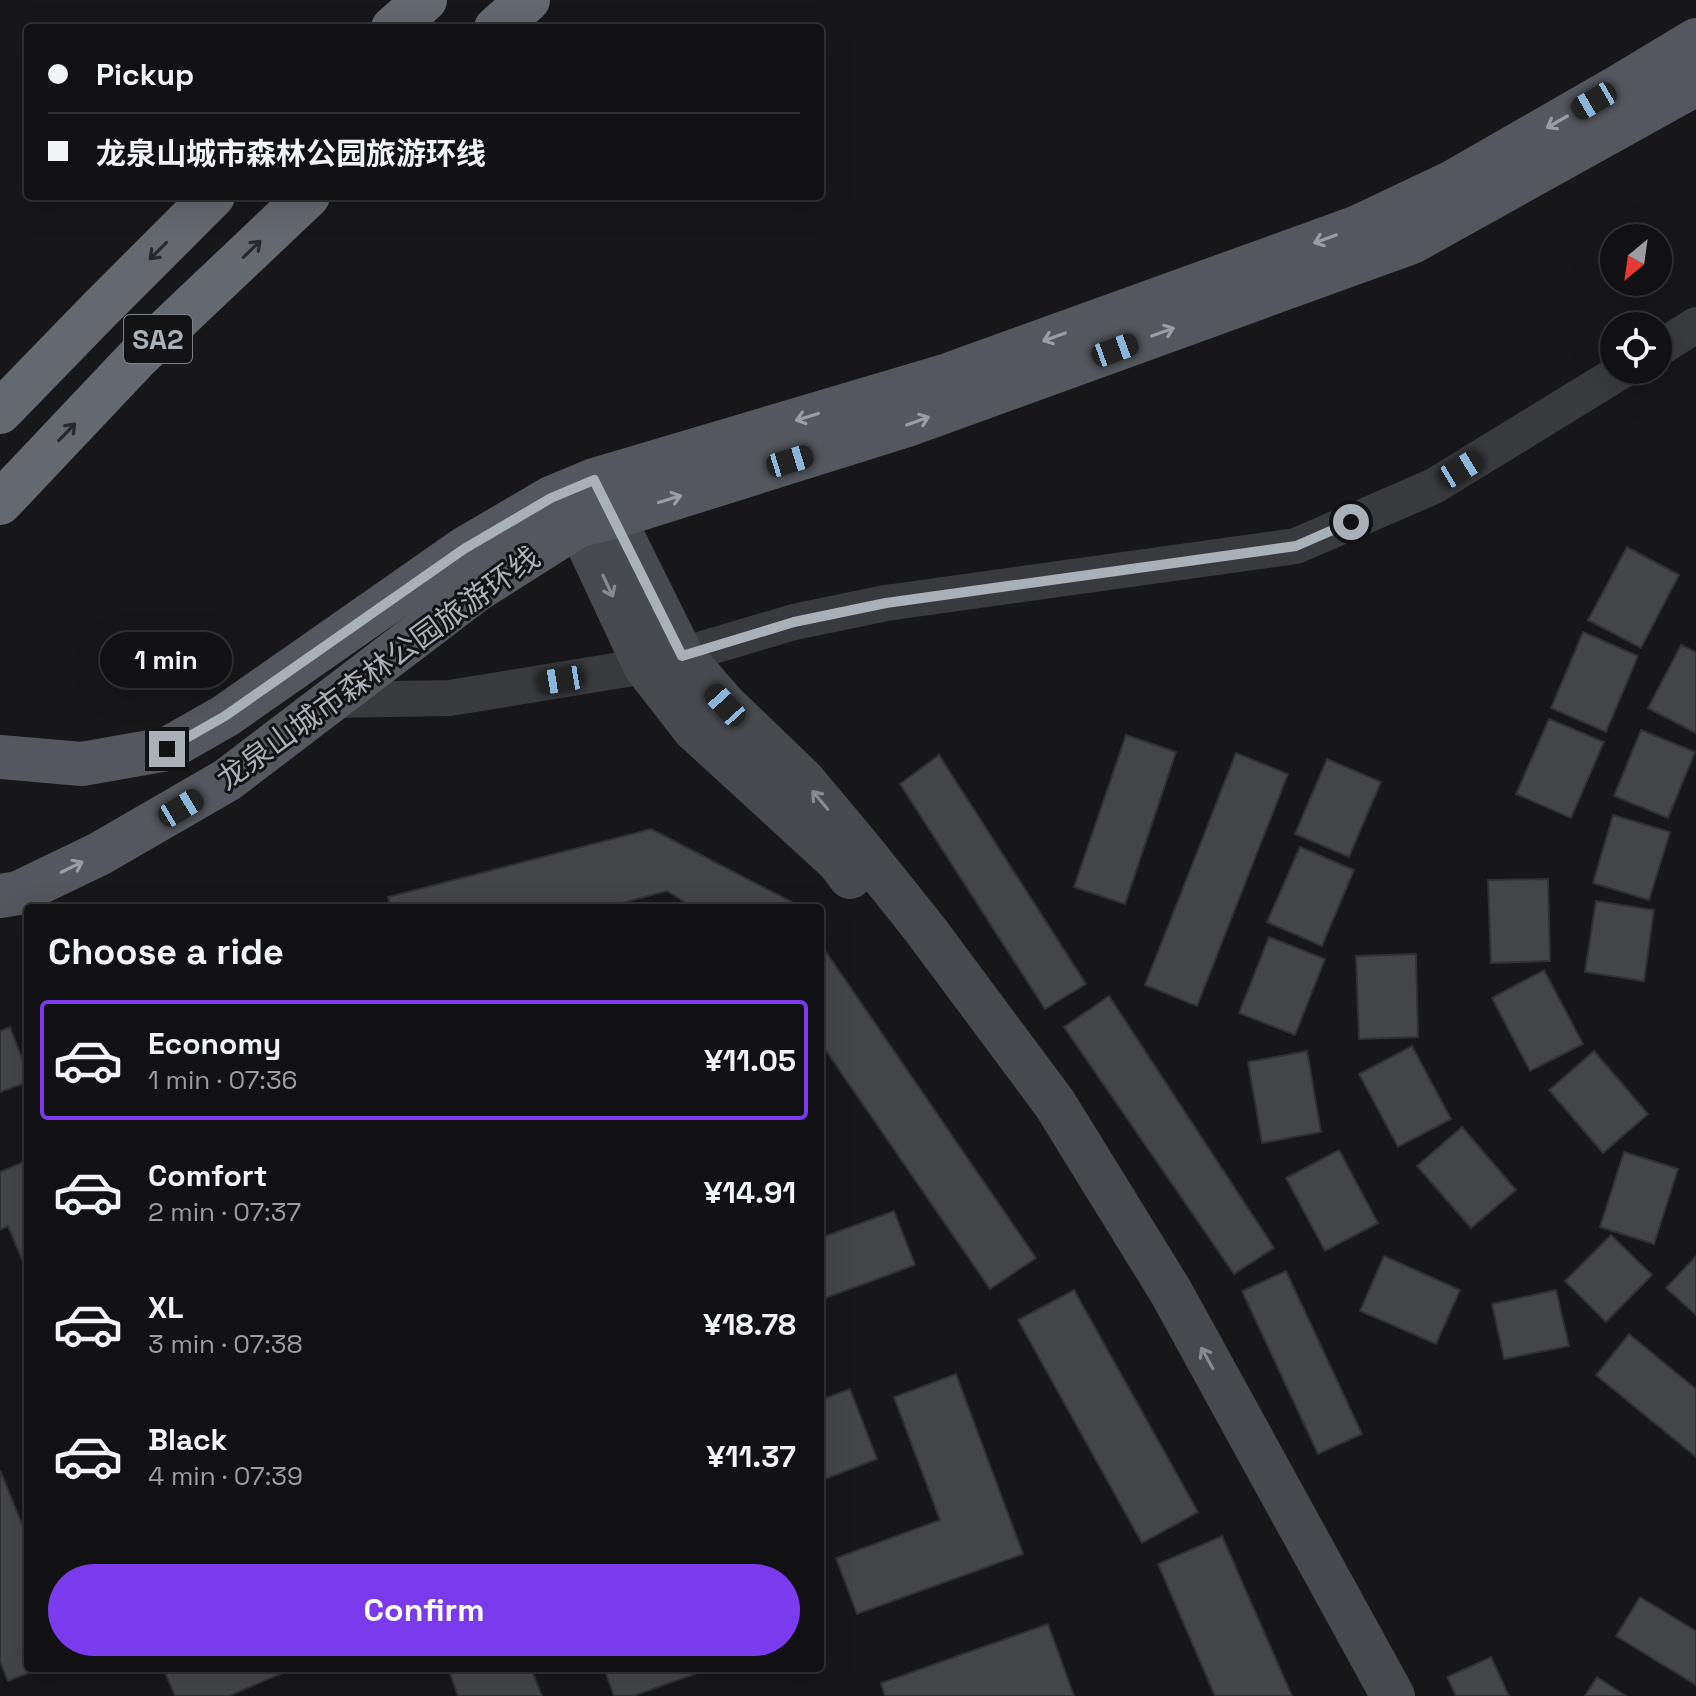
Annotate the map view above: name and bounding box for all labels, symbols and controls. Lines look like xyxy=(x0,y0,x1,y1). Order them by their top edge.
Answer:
text: Pickup xyxy=(96,55,194,94)
car xyxy=(1567,79,1621,123)
one-way arrow xyxy=(1546,114,1569,130)
text: 龙泉山城市森林公园旅游环线 xyxy=(96,134,486,173)
north arrow xyxy=(1600,224,1672,296)
map controls xyxy=(1600,224,1672,384)
one-way arrow xyxy=(1313,233,1338,247)
one-way arrow xyxy=(242,240,262,259)
one-way arrow xyxy=(149,241,168,260)
button: locate xyxy=(1600,312,1672,384)
road number: SA2 xyxy=(124,315,192,363)
one-way arrow xyxy=(1150,324,1175,338)
one-way arrow xyxy=(1042,331,1067,345)
car xyxy=(1088,331,1142,369)
one-way arrow xyxy=(794,410,820,425)
one-way arrow xyxy=(905,412,930,427)
one-way arrow xyxy=(57,423,76,442)
car xyxy=(764,443,816,479)
car xyxy=(1434,446,1488,492)
one-way arrow xyxy=(657,491,683,506)
route start xyxy=(1333,504,1369,540)
street label: 龙泉山城市森林公园旅游环线 xyxy=(209,538,547,798)
one-way arrow xyxy=(601,573,616,597)
callout: 1 min xyxy=(101,633,233,689)
text: 1 min xyxy=(134,643,198,677)
car xyxy=(535,664,587,696)
car xyxy=(700,679,750,731)
route end xyxy=(149,731,185,767)
car xyxy=(154,785,208,831)
one-way arrow xyxy=(811,791,829,811)
one-way arrow xyxy=(60,859,84,874)
text: Choose a ride xyxy=(48,929,284,975)
icon: car xyxy=(52,1024,124,1096)
text: Economy xyxy=(148,1024,281,1063)
text: ¥11.05 xyxy=(704,1041,796,1080)
text: 1 min · 07:36 xyxy=(148,1063,298,1097)
icon: car xyxy=(52,1156,124,1228)
text: Comfort xyxy=(148,1156,267,1195)
text: ¥14.91 xyxy=(704,1173,796,1212)
text: 2 min · 07:37 xyxy=(148,1195,301,1229)
icon: car xyxy=(52,1288,124,1360)
text: XL xyxy=(148,1288,184,1327)
text: ¥18.78 xyxy=(703,1305,796,1344)
text: 3 min · 07:38 xyxy=(148,1327,303,1361)
one-way arrow xyxy=(1199,1347,1215,1370)
icon: car xyxy=(52,1420,124,1492)
text: Black xyxy=(148,1420,227,1459)
text: ¥11.37 xyxy=(706,1437,796,1476)
text: 4 min · 07:39 xyxy=(148,1459,303,1493)
button: Confirm xyxy=(48,1564,800,1656)

